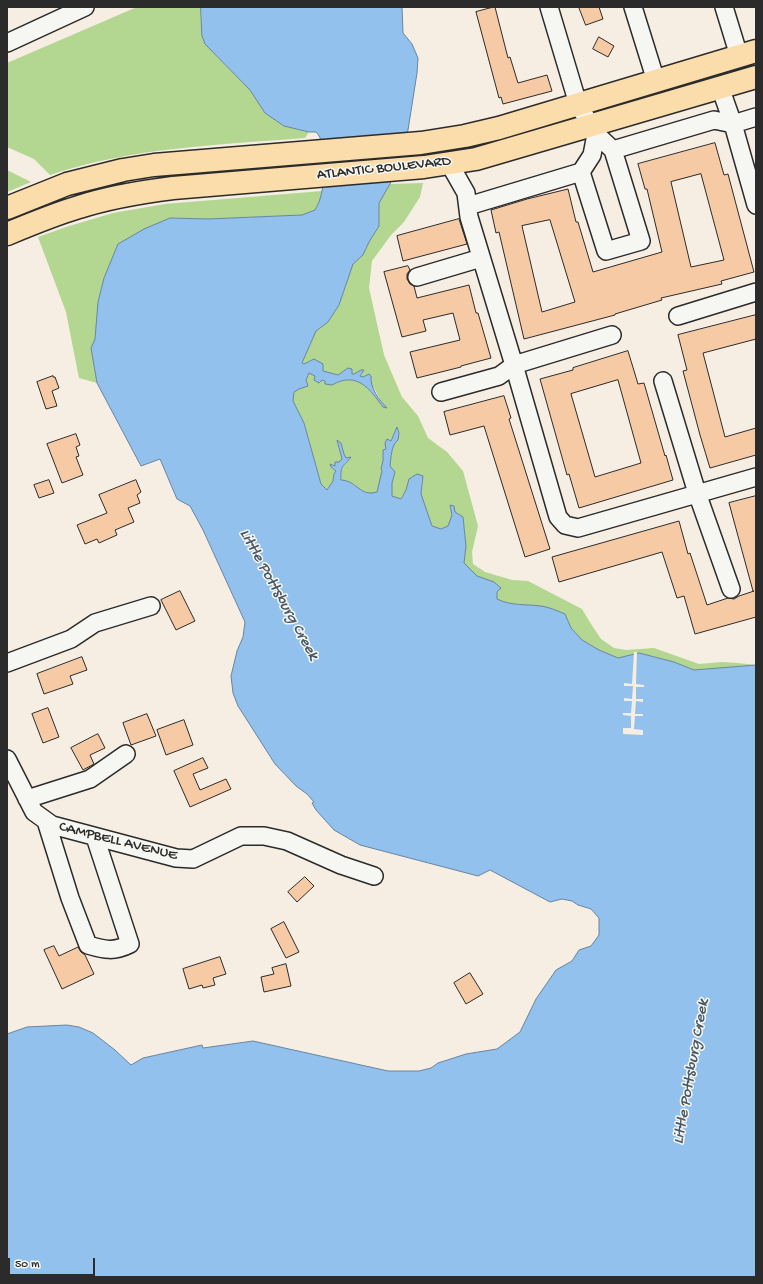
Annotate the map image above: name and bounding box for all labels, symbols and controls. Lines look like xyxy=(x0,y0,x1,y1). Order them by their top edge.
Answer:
street label: ATLANTIC BOULEVARD xyxy=(316,153,452,185)
water label: Little Pottsburg Creek xyxy=(234,526,322,664)
street label: CAMPBELL AVENUE xyxy=(57,819,179,865)
water label: Little Pottsburg Creek xyxy=(670,998,714,1146)
scale bar xyxy=(10,1250,97,1276)
text: 50 m xyxy=(15,1258,40,1272)

